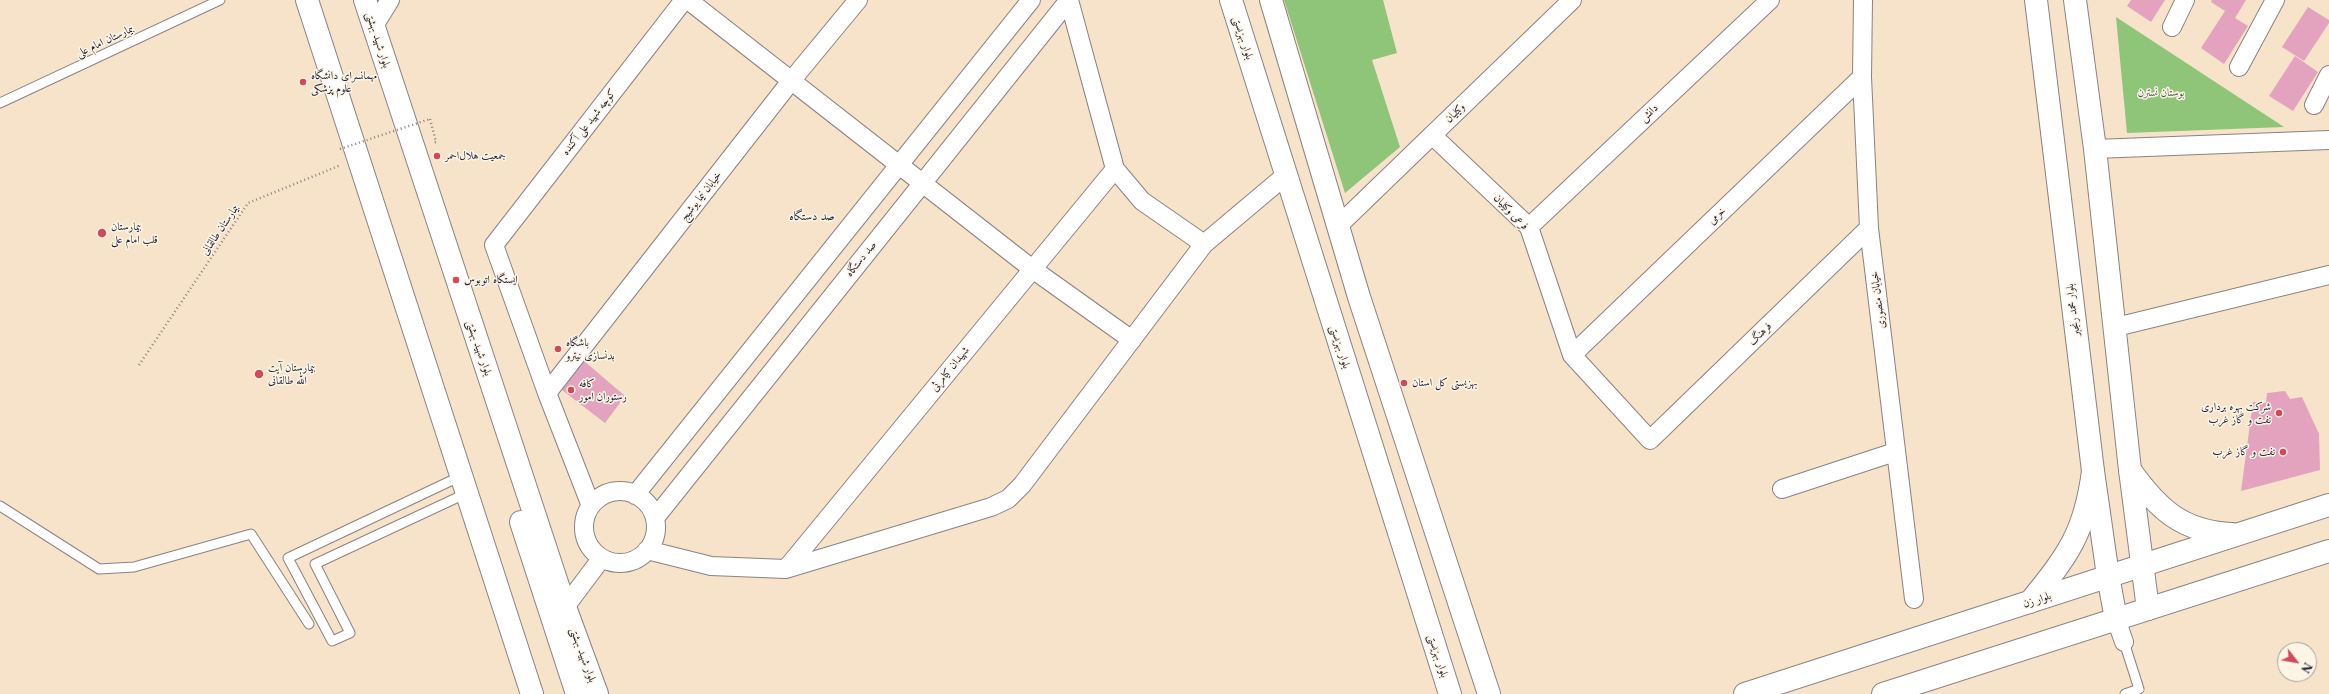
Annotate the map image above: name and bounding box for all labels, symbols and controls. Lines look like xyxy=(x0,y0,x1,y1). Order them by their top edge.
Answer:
street label: بلوار شهید بهشتی xyxy=(363,10,393,70)
street label: بلوار بهزیستی xyxy=(1230,15,1256,61)
street label: بیمارستان امام علی xyxy=(74,22,136,60)
place label: مهمانسرای دانشگاه علوم پزشکی xyxy=(311,69,377,95)
marker: مهمانسرای دانشگاه علوم پزشکی xyxy=(298,77,308,87)
street label: کوچه شهید علی آکنده xyxy=(559,86,619,158)
park label: بوستان نسترن xyxy=(2138,86,2184,100)
street label: وکیلیان xyxy=(1442,100,1468,126)
street label: دانش xyxy=(1637,101,1661,125)
place label: جمعیت هلال‌احمر xyxy=(445,149,506,163)
marker: جمعیت هلال‌احمر xyxy=(432,151,442,161)
street label: خیابان نیما یوشیج xyxy=(678,169,724,223)
street label: فرعی وکیلیان xyxy=(1491,191,1531,233)
street label: بیمارستان طالقانی xyxy=(198,202,242,258)
street label: خرمی xyxy=(1706,205,1728,227)
district label: صد دستگاه xyxy=(789,210,835,224)
place label: بیمارستان قلب امام علی xyxy=(111,220,158,246)
marker: بیمارستان قلب امام علی xyxy=(96,227,108,239)
street label: صد دستگاه xyxy=(843,239,879,279)
street label: خیابان منصوری xyxy=(1868,271,1888,329)
place label: ایستگاه اتوبوس xyxy=(464,273,518,287)
marker: ایستگاه اتوبوس xyxy=(451,275,461,285)
street label: بلوار محمد رنجبر xyxy=(2063,283,2083,337)
street label: بلوار شهید بهشتی xyxy=(463,319,495,377)
street label: فرهنگ xyxy=(1746,320,1774,348)
street label: بلوار بهزیستی xyxy=(1327,324,1353,370)
place label: باشگاه بدنسازی نیترو xyxy=(566,336,615,362)
marker: باشگاه بدنسازی نیترو xyxy=(553,344,563,354)
street label: شهیدان کیامرثی xyxy=(928,344,972,394)
place label: بیمارستان آیت الله طالقانی xyxy=(268,361,315,387)
marker: بیمارستان آیت الله طالقانی xyxy=(253,368,265,380)
place label: بهزیستی کل استان xyxy=(1412,376,1477,390)
place label: کافه رستوران امور xyxy=(579,377,627,403)
marker: بهزیستی کل استان xyxy=(1399,378,1409,388)
marker: کافه رستوران امور xyxy=(566,385,576,395)
place label: شرکت بهره برداری نفت و گاز غرب xyxy=(2201,400,2271,426)
marker: شرکت بهره برداری نفت و گاز غرب xyxy=(2274,408,2284,418)
place label: نفت و گاز غرب xyxy=(2212,445,2275,459)
marker: نفت و گاز غرب xyxy=(2278,447,2288,457)
street label: بلوار زن xyxy=(2021,589,2053,611)
street label: بلوار شهید بهشتی xyxy=(567,626,599,684)
street label: بلوار بهزیستی xyxy=(1425,633,1451,679)
north arrow xyxy=(2277,642,2317,682)
text: N xyxy=(2298,660,2315,675)

